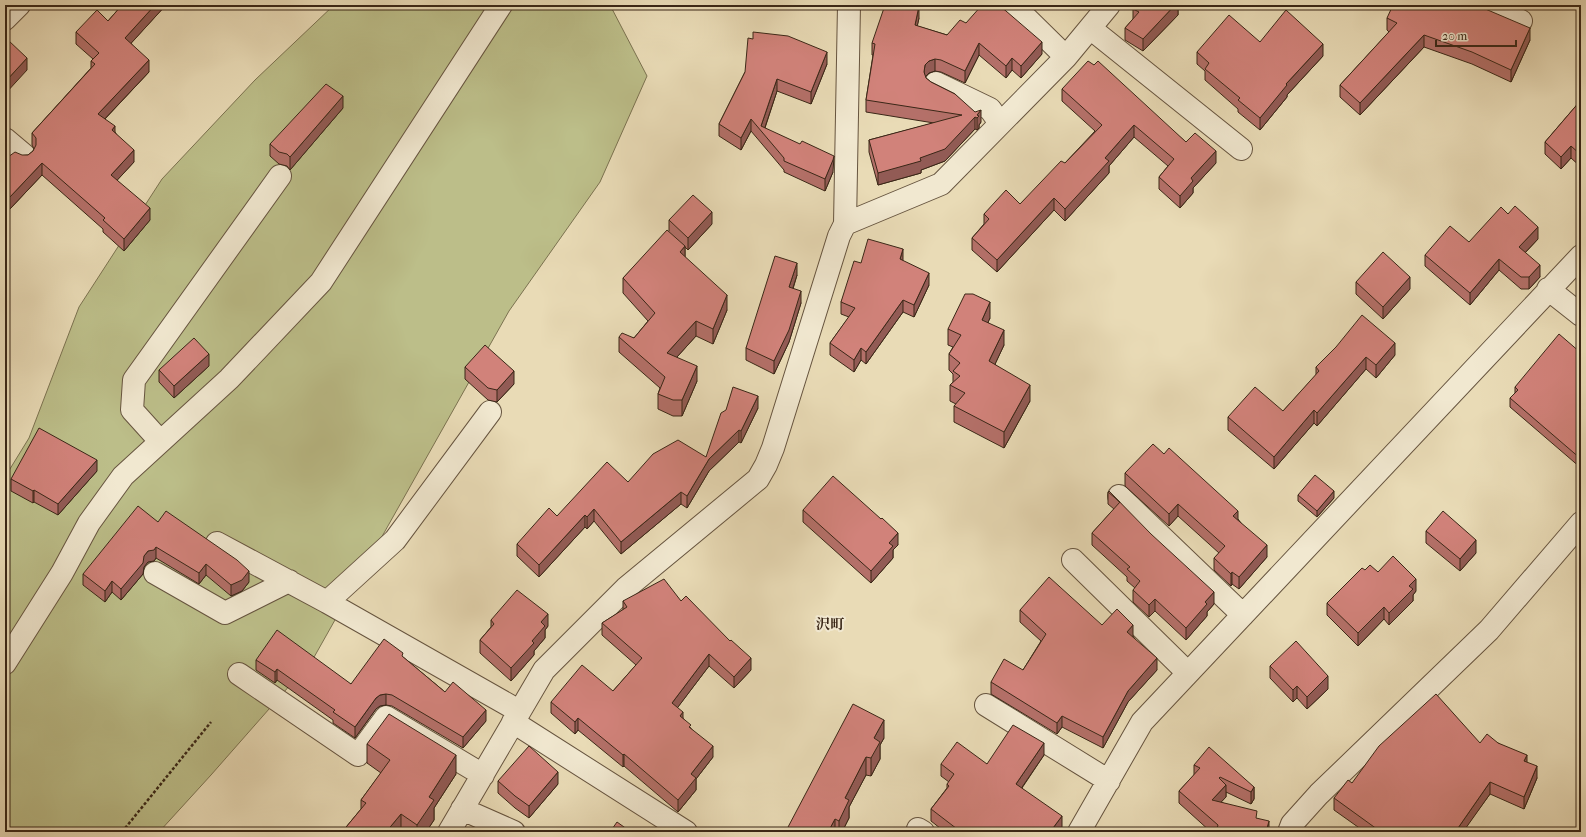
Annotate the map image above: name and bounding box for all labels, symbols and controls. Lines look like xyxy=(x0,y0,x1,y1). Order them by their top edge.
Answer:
scale bar xyxy=(1436,22,1516,48)
text: 20 m xyxy=(1442,29,1467,43)
district label: 沢町 xyxy=(816,616,845,633)

